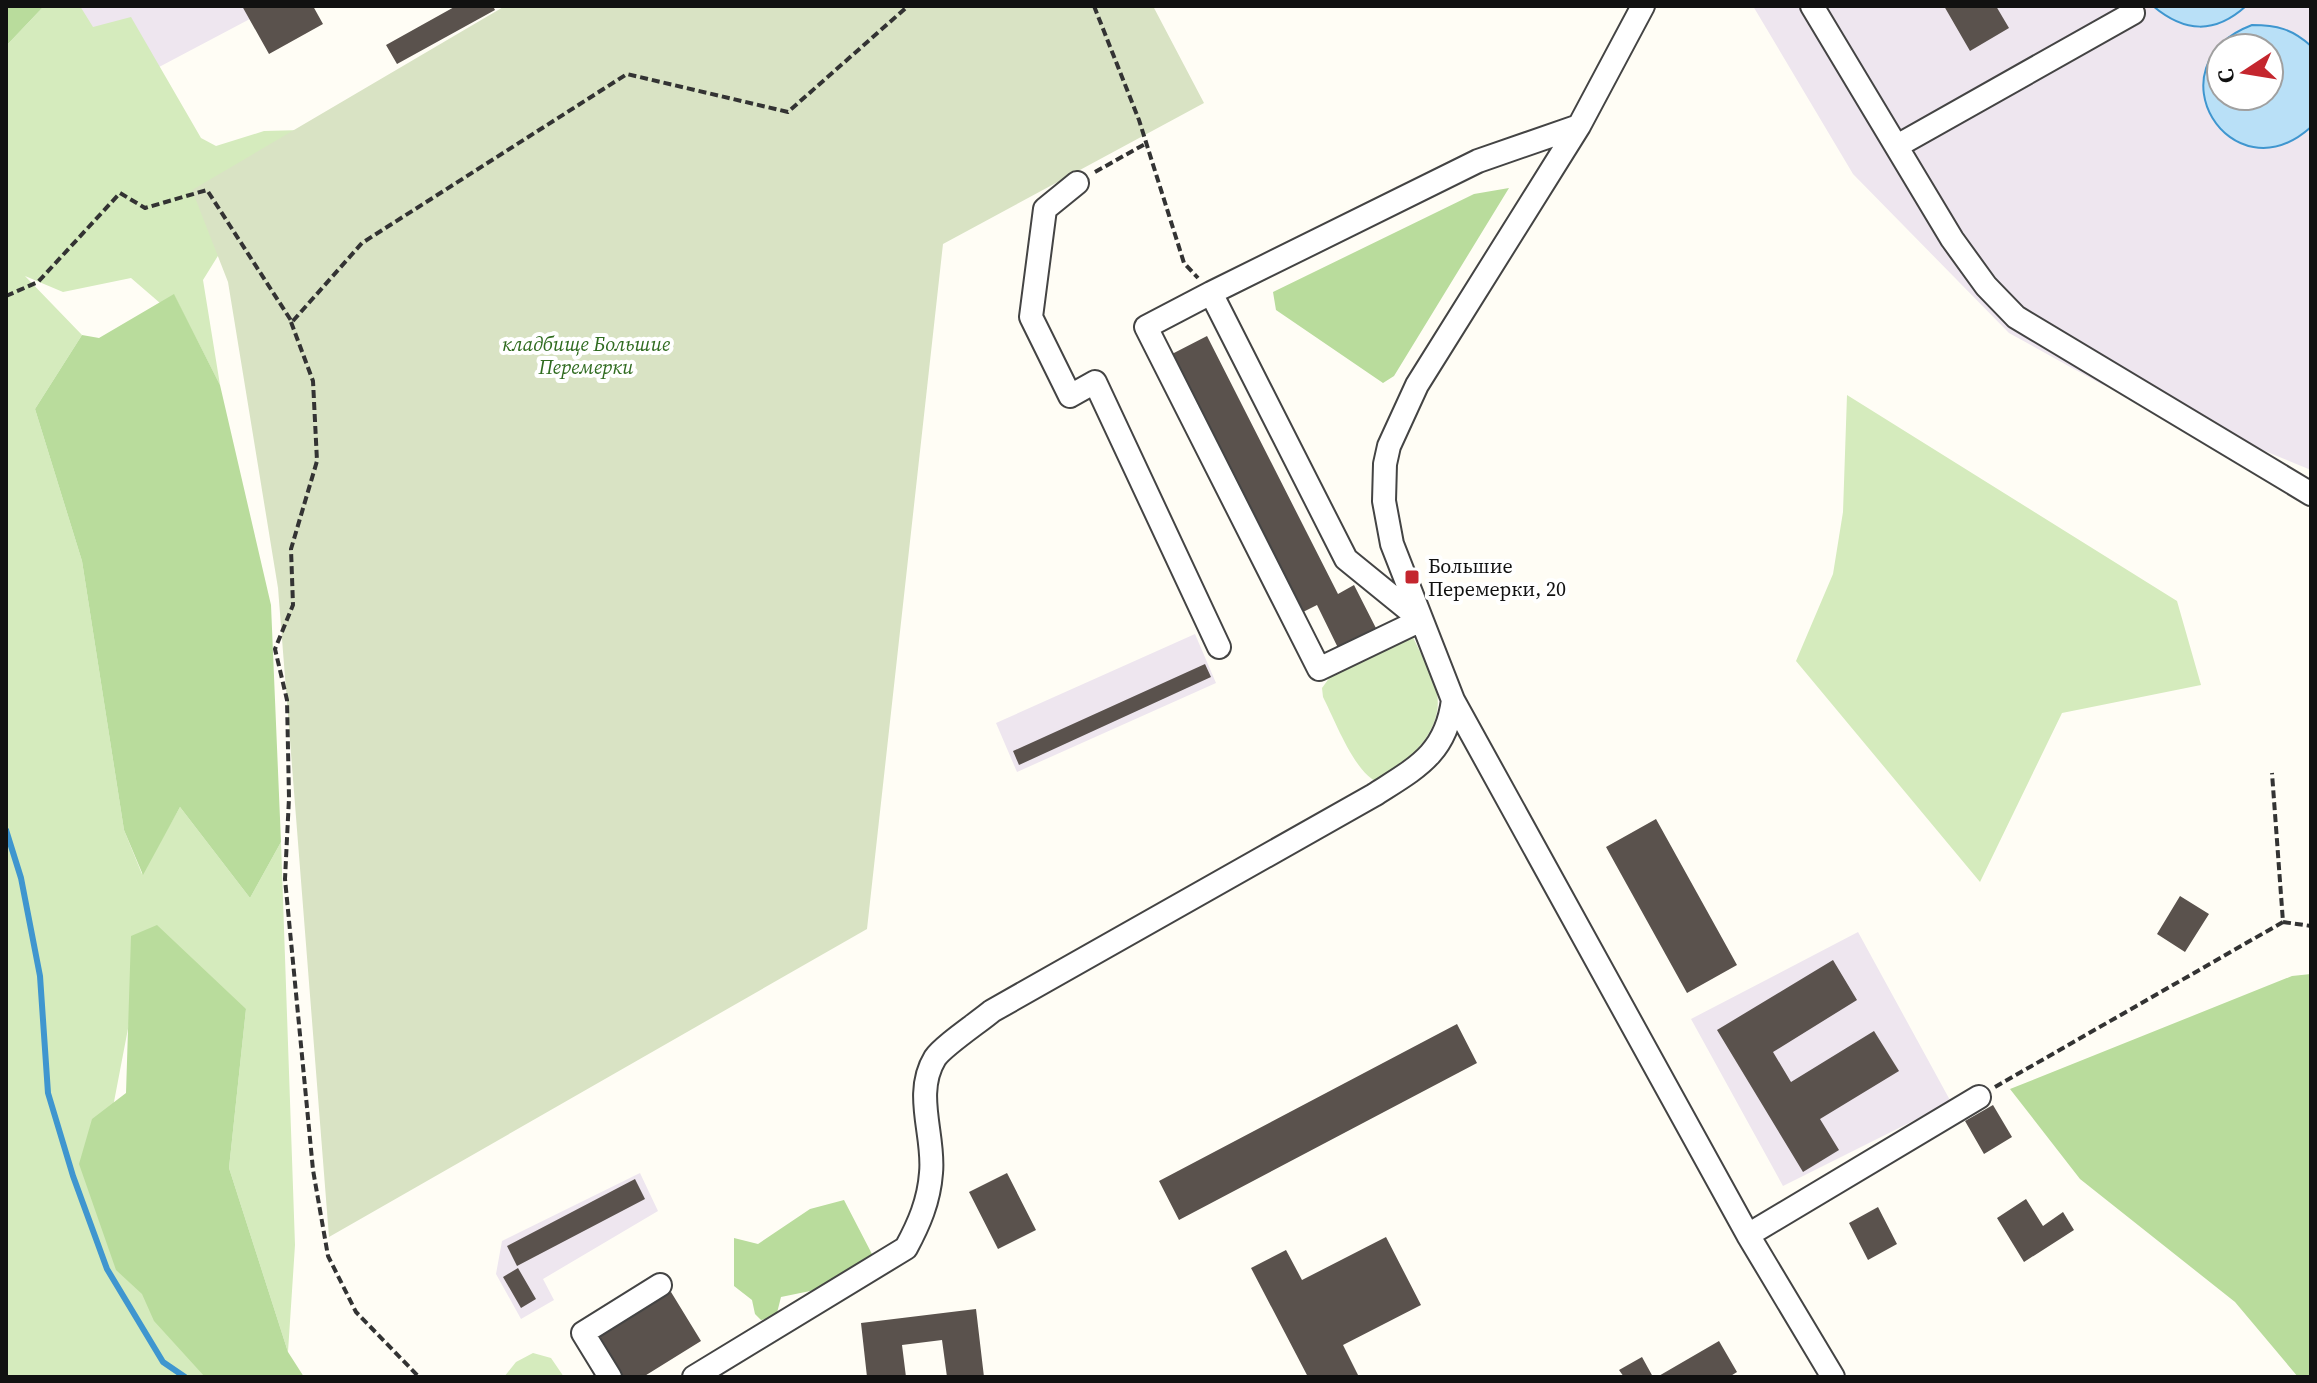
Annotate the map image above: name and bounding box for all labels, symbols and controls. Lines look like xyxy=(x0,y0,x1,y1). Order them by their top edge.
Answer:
north arrow xyxy=(2205,32,2285,112)
text: С xyxy=(2209,66,2242,86)
park label: кладбище Большие Перемерки xyxy=(502,330,670,381)
place label: Большие Перемерки, 20 xyxy=(1428,552,1566,603)
marker: Большие Перемерки, 20 xyxy=(1403,568,1421,586)

